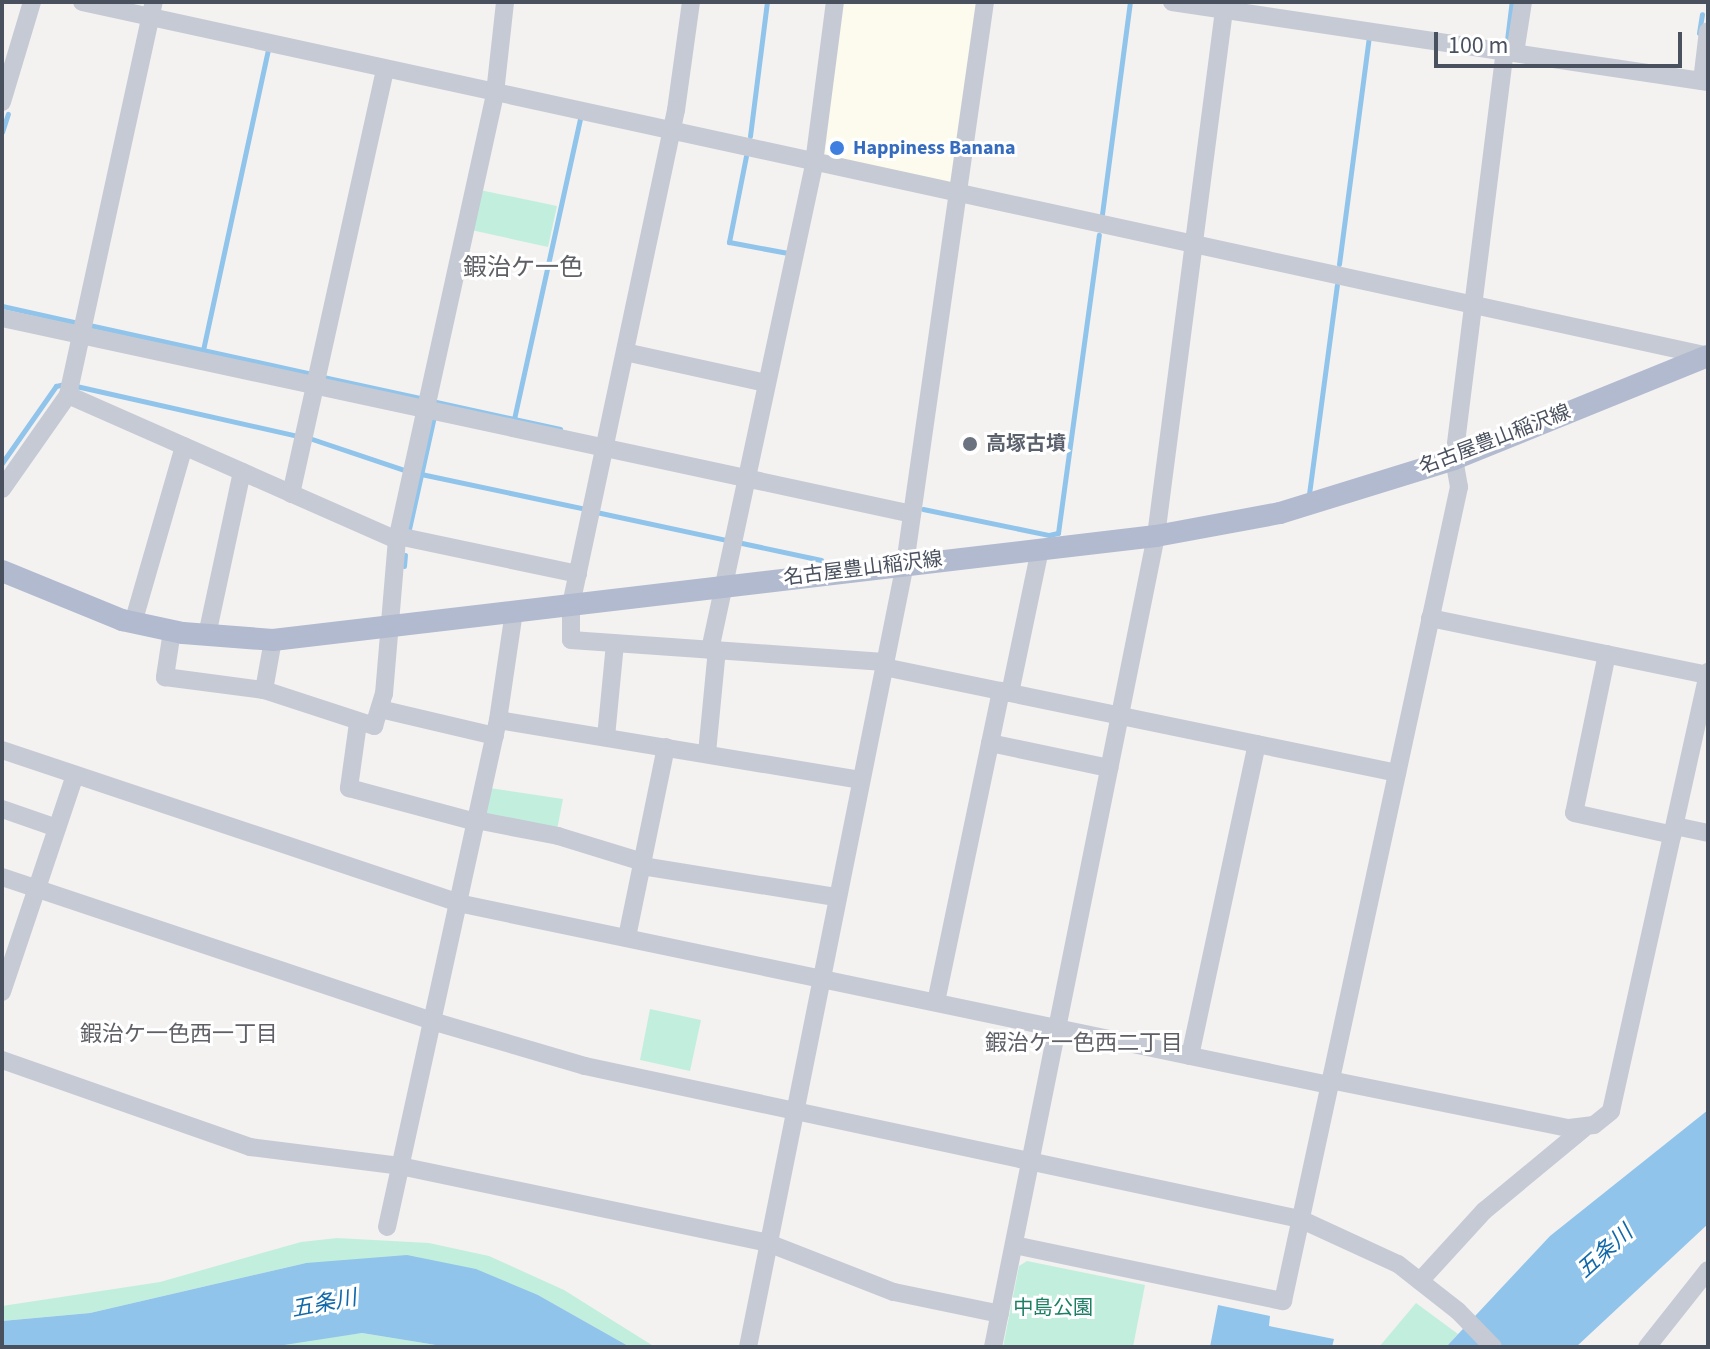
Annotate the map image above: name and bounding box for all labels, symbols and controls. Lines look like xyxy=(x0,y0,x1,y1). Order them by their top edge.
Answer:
scale bar xyxy=(1438,16,1686,66)
text: 100 m xyxy=(1448,28,1508,63)
place label: Happiness Banana xyxy=(853,136,1016,160)
marker: Happiness Banana xyxy=(828,139,846,157)
district label: 鍜治ケ一色 xyxy=(463,254,583,282)
street label: 名古屋豊山稲沢線 xyxy=(1416,400,1574,480)
place label: 高塚古墳 xyxy=(986,432,1066,456)
marker: 高塚古墳 xyxy=(961,435,979,453)
street label: 名古屋豊山稲沢線 xyxy=(782,547,944,591)
district label: 鍜治ケ一色西一丁目 xyxy=(80,1022,278,1048)
district label: 鍜治ケ一色西二丁目 xyxy=(985,1031,1183,1057)
water label: 五条川 xyxy=(1572,1220,1638,1284)
water label: 五条川 xyxy=(289,1285,359,1323)
park label: 中島公園 xyxy=(1013,1296,1093,1320)

